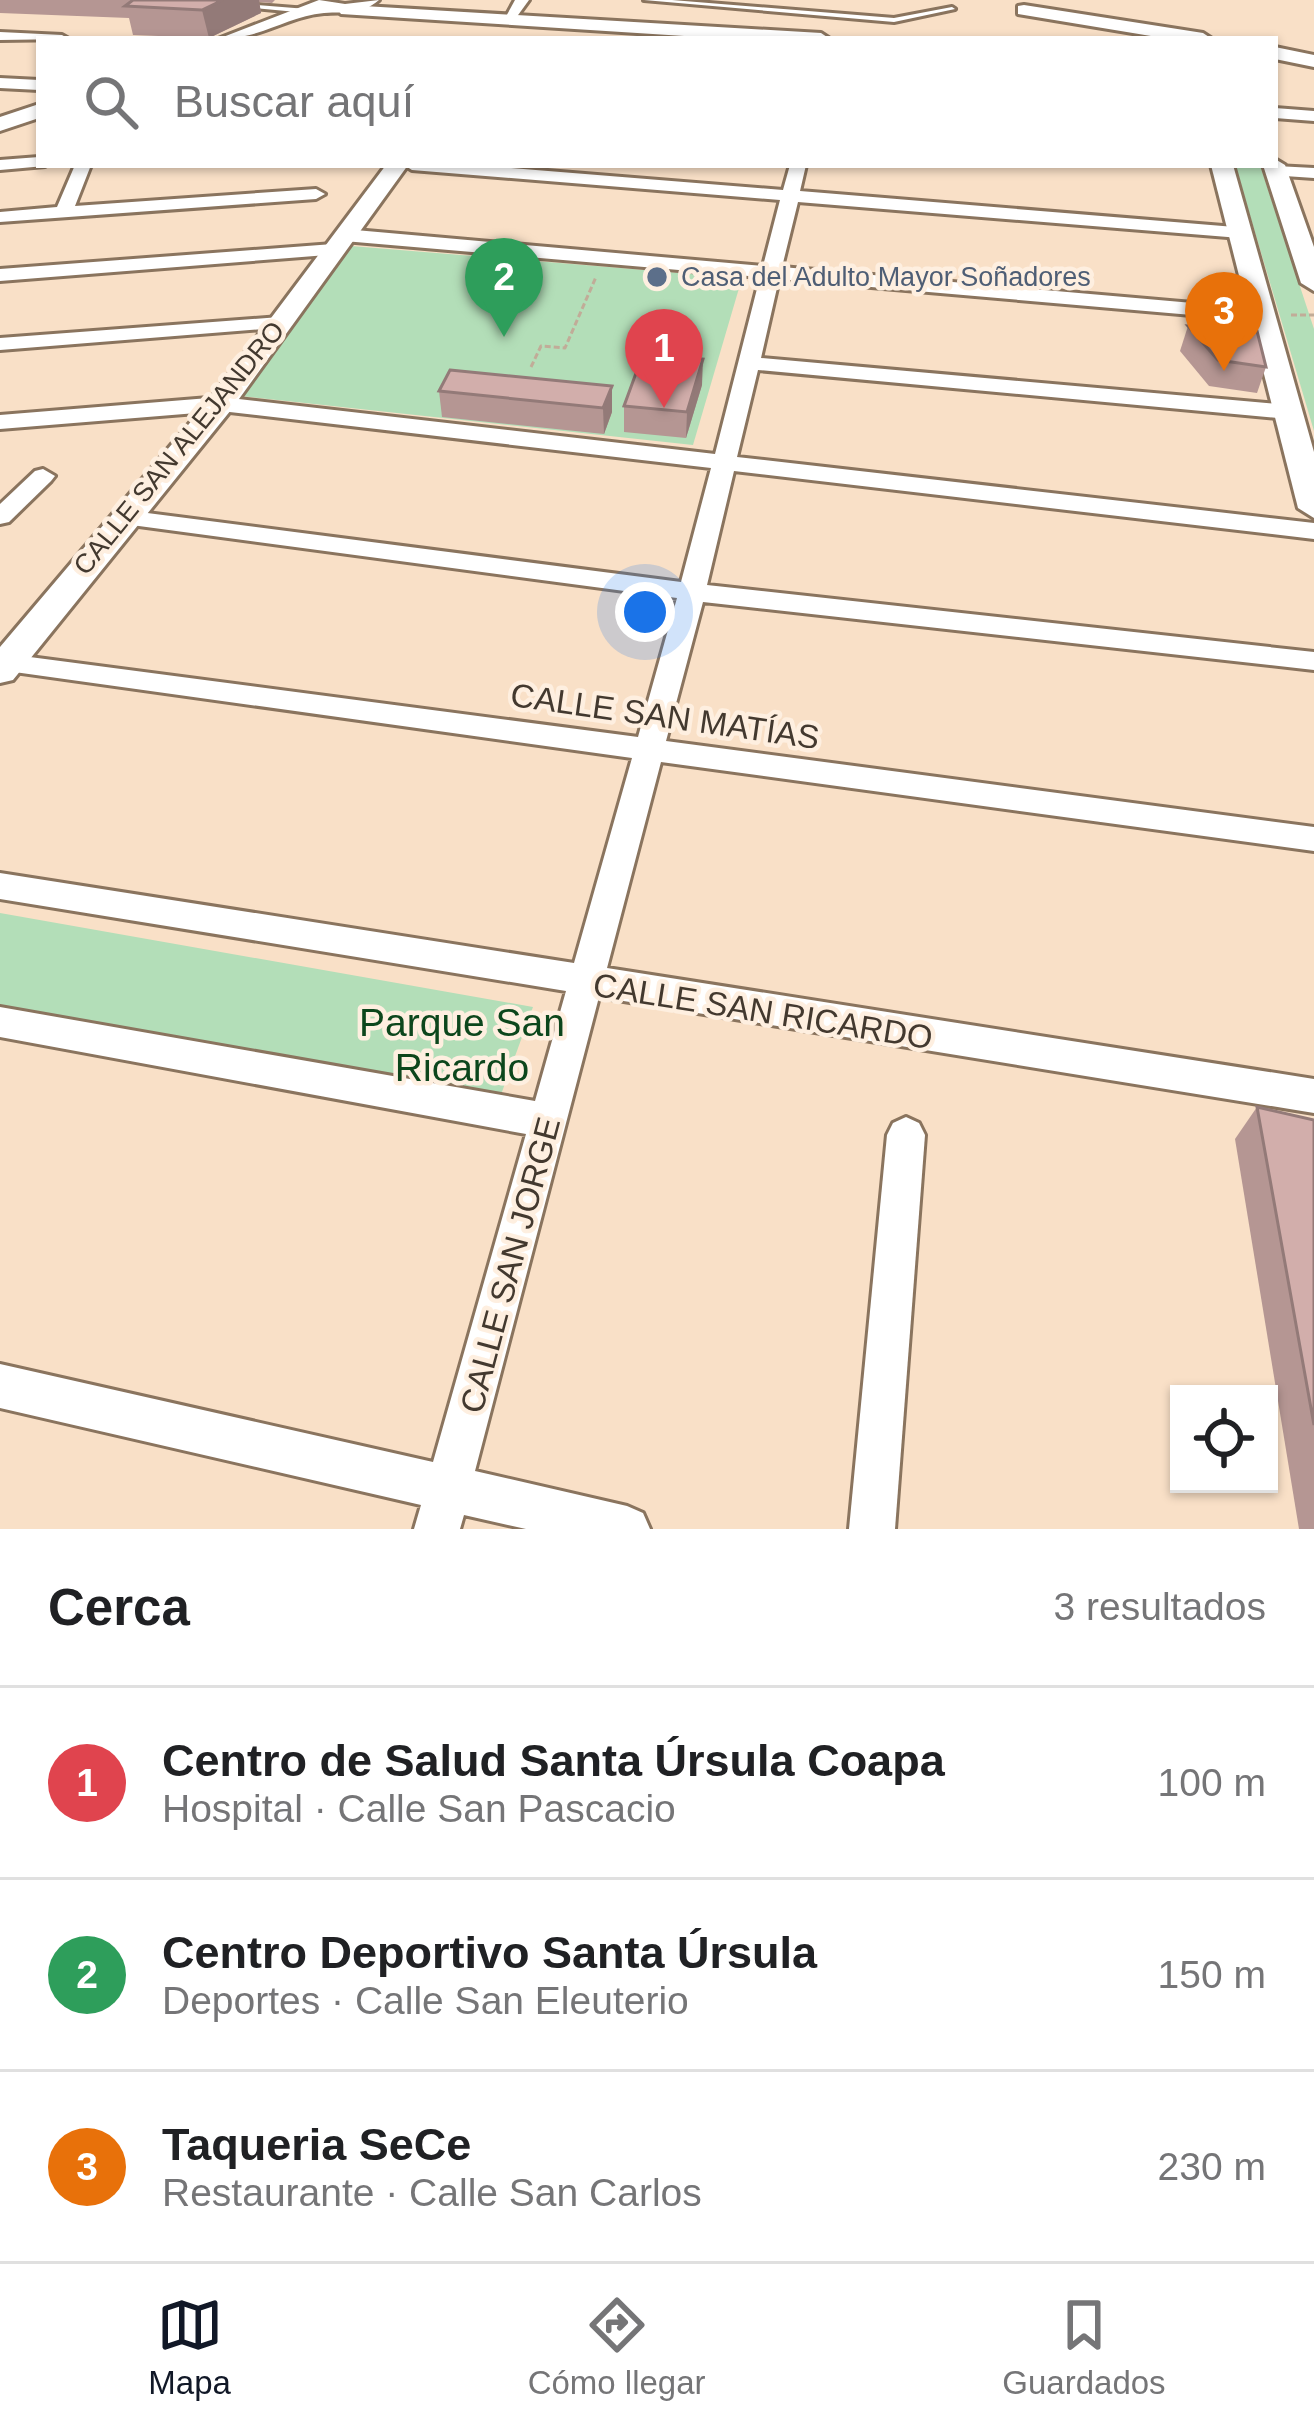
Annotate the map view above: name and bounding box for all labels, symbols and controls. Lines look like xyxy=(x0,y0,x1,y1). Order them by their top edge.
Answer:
search box xyxy=(36,36,1278,168)
icon: search xyxy=(78,69,144,135)
text: Buscar aquí xyxy=(174,76,414,127)
pin: 2 xyxy=(465,238,543,337)
place label: Casa del Adulto Mayor Soñadores xyxy=(681,262,1091,292)
marker: Casa del Adulto Mayor Soñadores xyxy=(644,264,670,290)
pin: 3 xyxy=(1185,272,1263,371)
pin: 1 xyxy=(625,309,703,408)
street label: CALLE SAN ALEJANDRO xyxy=(68,316,290,580)
your location xyxy=(615,582,675,642)
street label: CALLE SAN MATÍAS xyxy=(508,676,822,756)
street label: CALLE SAN RICARDO xyxy=(591,966,935,1056)
park label: Parque San Ricardo xyxy=(359,1001,565,1089)
street label: CALLE SAN JORGE xyxy=(453,1113,567,1417)
map controls xyxy=(1170,1385,1278,1493)
button: locate xyxy=(1170,1385,1278,1493)
text: Cerca xyxy=(48,1579,190,1636)
text: 3 resultados xyxy=(1054,1585,1266,1628)
text: Centro de Salud Santa Úrsula Coapa xyxy=(162,1735,945,1786)
text: 1 xyxy=(76,1761,98,1804)
text: 100 m xyxy=(1158,1761,1266,1804)
text: Hospital · Calle San Pascacio xyxy=(162,1787,676,1830)
text: Centro Deportivo Santa Úrsula xyxy=(162,1927,817,1978)
text: 2 xyxy=(76,1953,98,1996)
text: 150 m xyxy=(1158,1953,1266,1996)
text: Deportes · Calle San Eleuterio xyxy=(162,1979,689,2022)
text: Taqueria SeCe xyxy=(162,2119,471,2170)
text: 3 xyxy=(76,2145,98,2188)
text: 230 m xyxy=(1158,2145,1266,2188)
text: Restaurante · Calle San Carlos xyxy=(162,2171,702,2214)
tab: Mapa xyxy=(148,2292,231,2402)
tab: Cómo llegar xyxy=(528,2292,706,2402)
tab: Guardados xyxy=(1002,2292,1166,2402)

